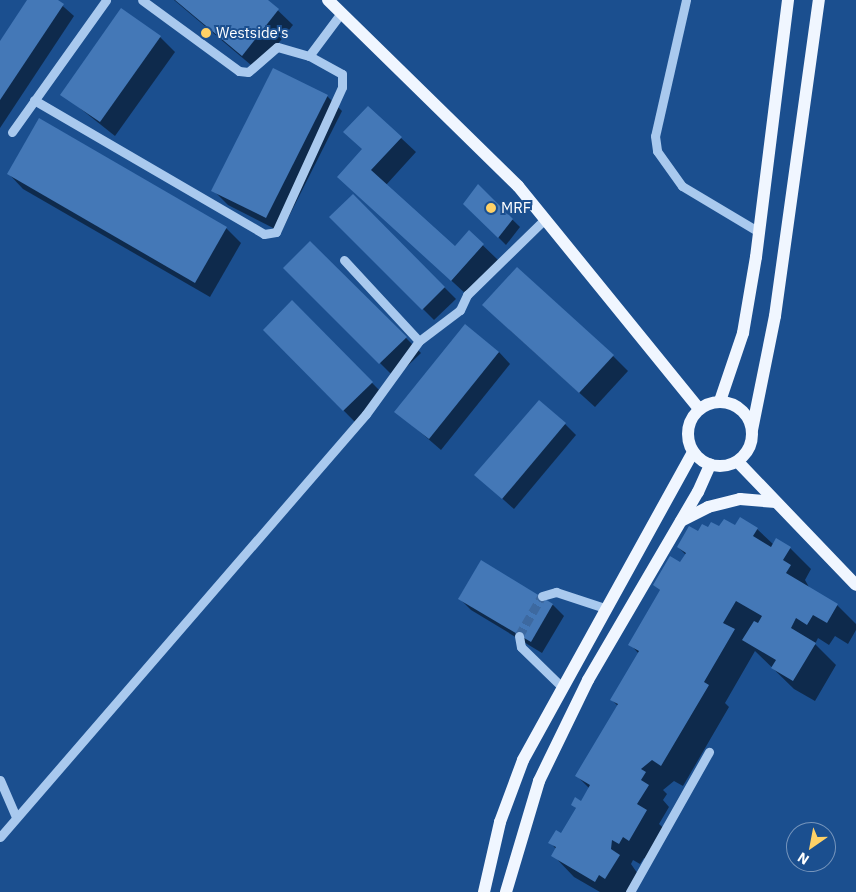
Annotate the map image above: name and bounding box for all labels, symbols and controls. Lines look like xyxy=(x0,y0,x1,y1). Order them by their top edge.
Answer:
place label: Westside's xyxy=(216,24,288,42)
marker: Westside's xyxy=(200,27,212,39)
place label: MRF xyxy=(501,199,531,217)
marker: MRF xyxy=(485,202,497,214)
north arrow xyxy=(786,822,836,872)
text: N xyxy=(794,848,813,869)

